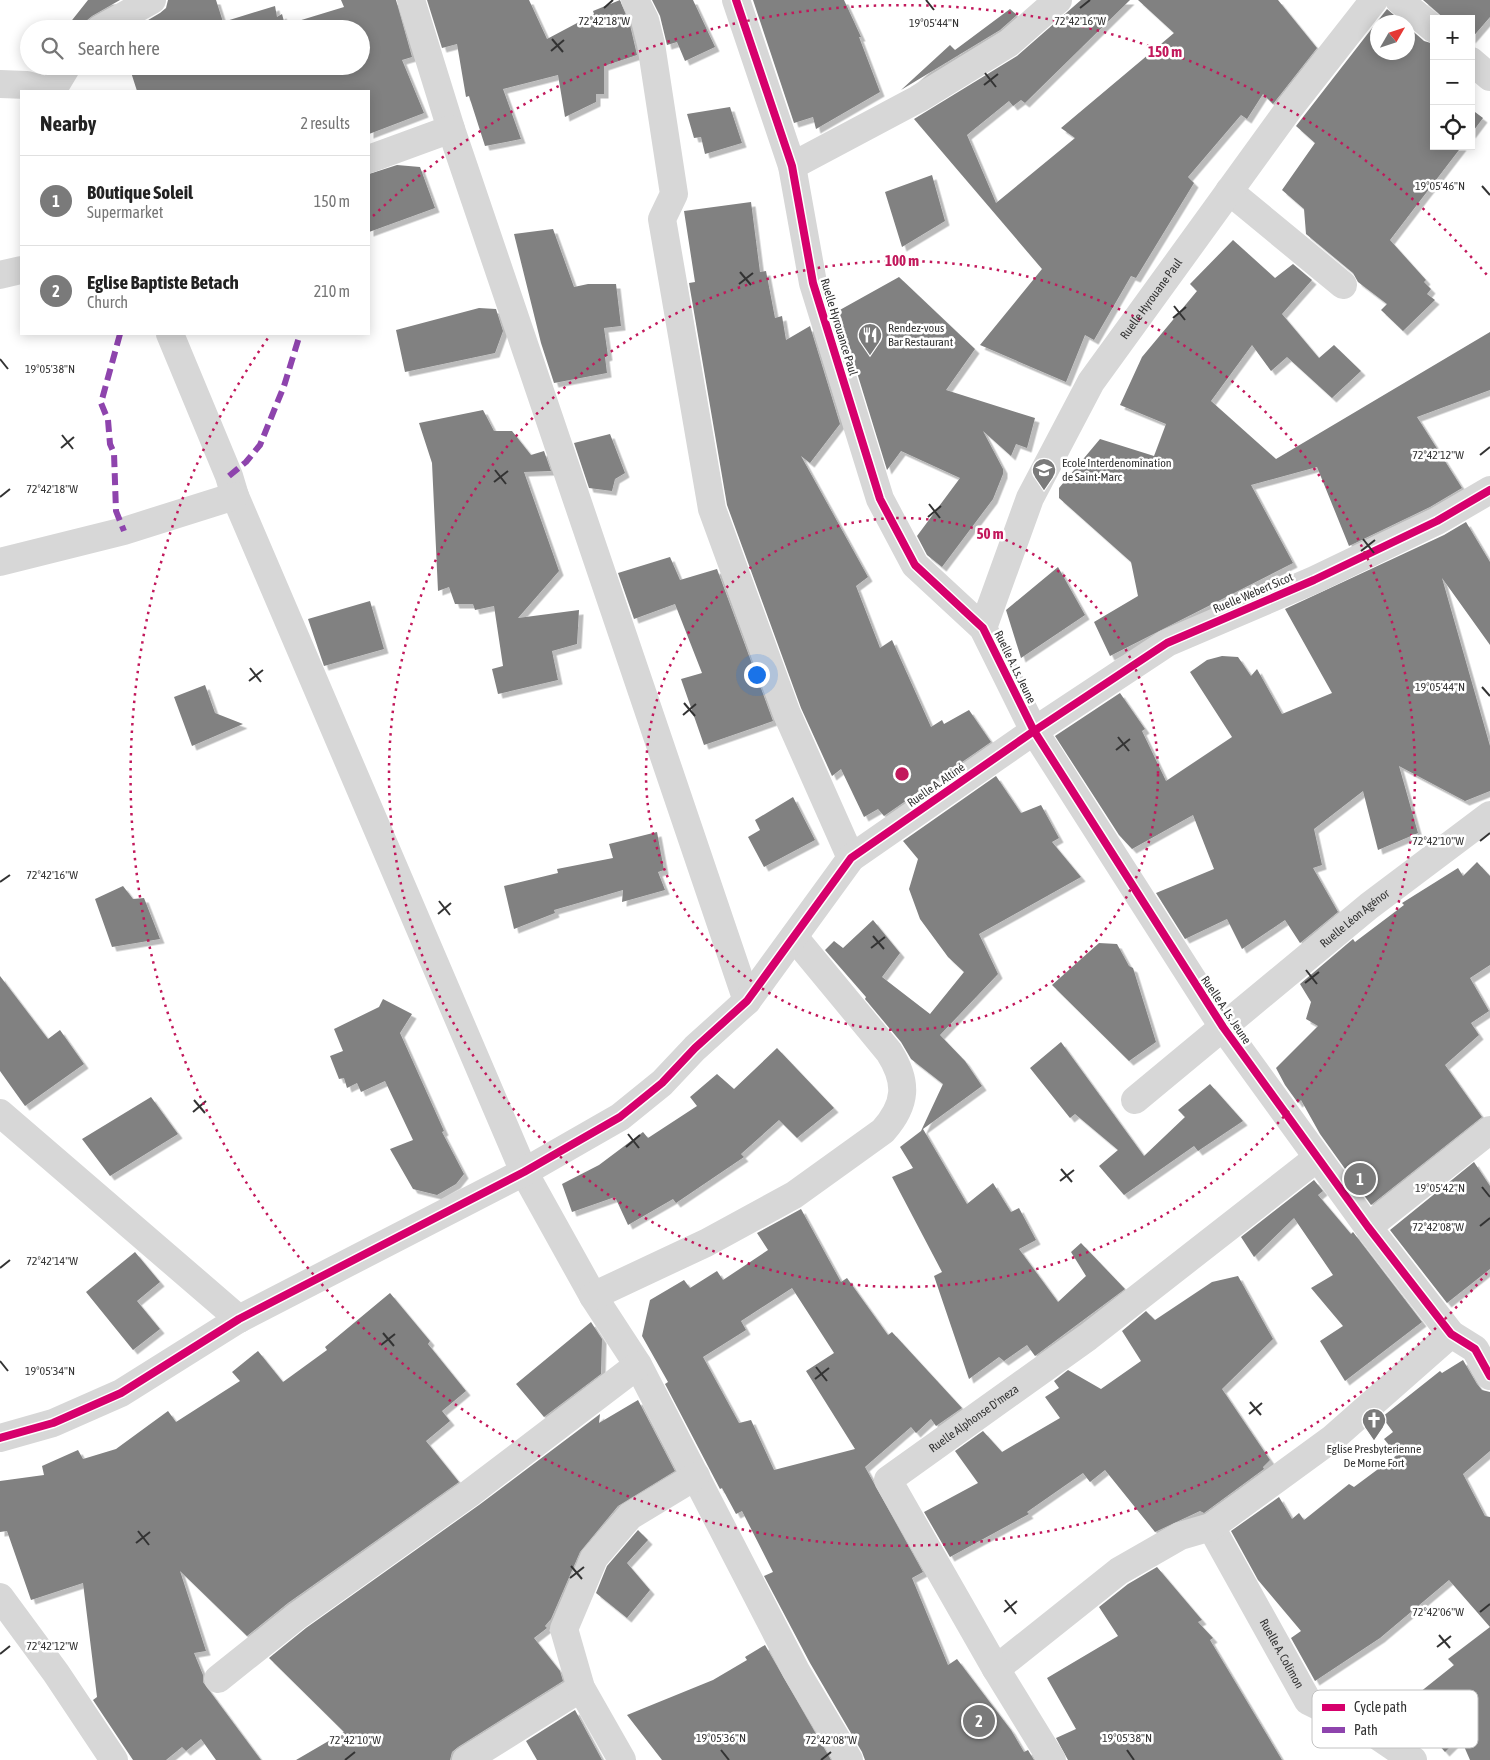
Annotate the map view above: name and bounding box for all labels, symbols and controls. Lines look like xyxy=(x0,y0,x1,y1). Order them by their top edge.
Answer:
text: 72°42'18"W xyxy=(578,14,630,28)
text: 72°42'16"W xyxy=(1054,14,1106,28)
north arrow xyxy=(1370,15,1415,60)
map controls xyxy=(1430,15,1475,150)
button: + xyxy=(1430,15,1475,60)
text: 19°05'44"N xyxy=(909,16,959,30)
search box xyxy=(20,20,370,75)
icon: search xyxy=(38,34,66,62)
text: Search here xyxy=(78,37,160,59)
text: 150 m xyxy=(1148,43,1182,60)
button: − xyxy=(1430,60,1475,105)
button: locate xyxy=(1430,105,1475,150)
text: Nearby xyxy=(40,111,96,135)
text: 2 results xyxy=(300,114,350,132)
text: 19°05'46"N xyxy=(1415,179,1465,193)
text: B0utique Soleil xyxy=(87,181,193,203)
text: 1 xyxy=(52,192,60,210)
text: 150 m xyxy=(314,192,350,210)
text: Supermarket xyxy=(87,203,163,221)
text: 100 m xyxy=(885,252,919,269)
street label: Ruelle Hyrouane Paul xyxy=(1117,255,1186,342)
text: Eglise Baptiste Betach xyxy=(87,271,239,293)
street label: Ruelle Hyrouance Paul xyxy=(818,277,861,378)
text: 2 xyxy=(52,282,60,300)
text: 210 m xyxy=(314,282,350,300)
text: Church xyxy=(87,293,128,311)
place label: Rendez-vous Bar Restaurant xyxy=(888,321,954,349)
restaurant icon: Rendez-vous Bar Restaurant xyxy=(857,322,883,356)
text: 19°05'38"N xyxy=(25,362,75,376)
text: 72°42'12"W xyxy=(1412,448,1464,462)
place label: Ecole Interdenomination de Saint-Marc xyxy=(1062,456,1172,484)
school or university icon: Ecole Interdenomination de Saint-Marc xyxy=(1031,457,1057,491)
text: 72°42'18"W xyxy=(26,482,78,496)
text: 50 m xyxy=(977,525,1004,542)
street label: Ruelle Webert Sicot xyxy=(1211,570,1296,616)
street label: Ruelle A. Ls. Jeune xyxy=(991,628,1039,706)
your location xyxy=(744,662,770,688)
text: 19°05'44"N xyxy=(1415,680,1465,694)
street label: Ruelle A. Altiné xyxy=(905,760,967,810)
centre of rings xyxy=(893,765,911,783)
text: 72°42'10"W xyxy=(1412,834,1464,848)
text: 72°42'16"W xyxy=(26,868,78,882)
street label: Ruelle Léon Agénor xyxy=(1317,886,1392,951)
street label: Ruelle A. Ls. Jeune xyxy=(1198,973,1254,1047)
pin: 1 xyxy=(1344,1160,1376,1198)
text: 19°05'42"N xyxy=(1415,1181,1465,1195)
text: 72°42'08"W xyxy=(1412,1220,1464,1234)
text: 72°42'14"W xyxy=(26,1254,78,1268)
text: 19°05'34"N xyxy=(25,1364,75,1378)
street label: Ruelle Alphonse D'meza xyxy=(926,1382,1021,1455)
church icon: Eglise Presbyterienne De Morne Fort xyxy=(1361,1407,1387,1441)
place label: Eglise Presbyterienne De Morne Fort xyxy=(1327,1442,1421,1470)
text: 72°42'06"W xyxy=(1412,1605,1464,1619)
street label: Ruelle A. Colimon xyxy=(1257,1616,1307,1691)
text: 72°42'12"W xyxy=(26,1639,78,1653)
legend xyxy=(1312,1690,1478,1748)
text: Cycle path xyxy=(1354,1699,1407,1715)
pin: 2 xyxy=(963,1702,995,1740)
text: Path xyxy=(1354,1722,1378,1738)
text: 19°05'36"N xyxy=(696,1731,746,1745)
text: 19°05'38"N xyxy=(1102,1731,1152,1745)
text: 72°42'10"W xyxy=(329,1733,381,1747)
text: 72°42'08"W xyxy=(805,1733,857,1747)

